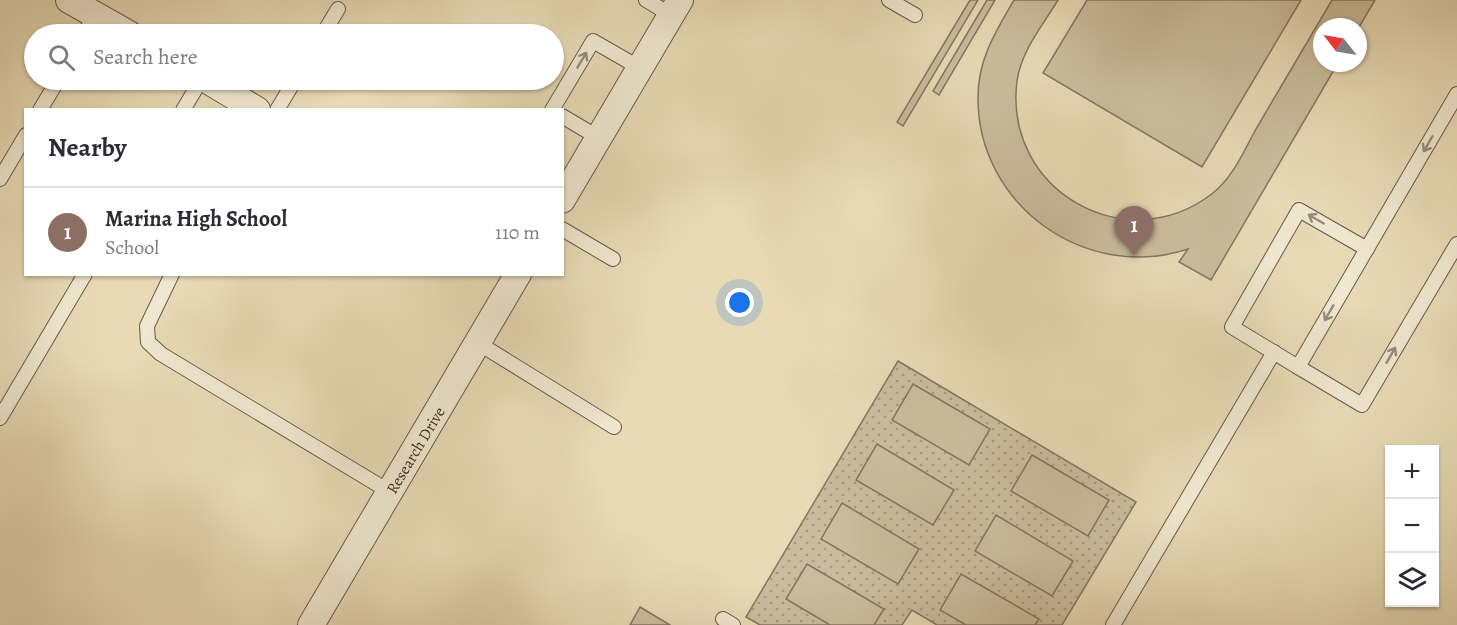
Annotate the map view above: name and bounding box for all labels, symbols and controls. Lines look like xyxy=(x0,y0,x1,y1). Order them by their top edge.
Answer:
north arrow xyxy=(1313,18,1367,72)
search box xyxy=(24,24,564,90)
icon: search xyxy=(45,41,78,74)
text: Search here xyxy=(93,42,198,72)
one-way arrow xyxy=(576,51,588,68)
text: Nearby xyxy=(48,130,127,165)
one-way arrow xyxy=(1421,135,1433,152)
text: Marina High School xyxy=(105,204,287,234)
pin: 1 xyxy=(1114,206,1154,256)
one-way arrow xyxy=(1308,213,1325,225)
text: 1 xyxy=(64,219,71,246)
text: 110 m xyxy=(495,219,540,246)
text: School xyxy=(105,234,159,261)
your location xyxy=(725,288,754,317)
one-way arrow xyxy=(1323,304,1335,321)
one-way arrow xyxy=(1386,347,1398,364)
street label: Research Drive xyxy=(381,403,450,498)
map controls xyxy=(1385,445,1439,607)
button: + xyxy=(1385,445,1439,499)
button: − xyxy=(1385,499,1439,553)
button: layers xyxy=(1385,553,1439,607)

